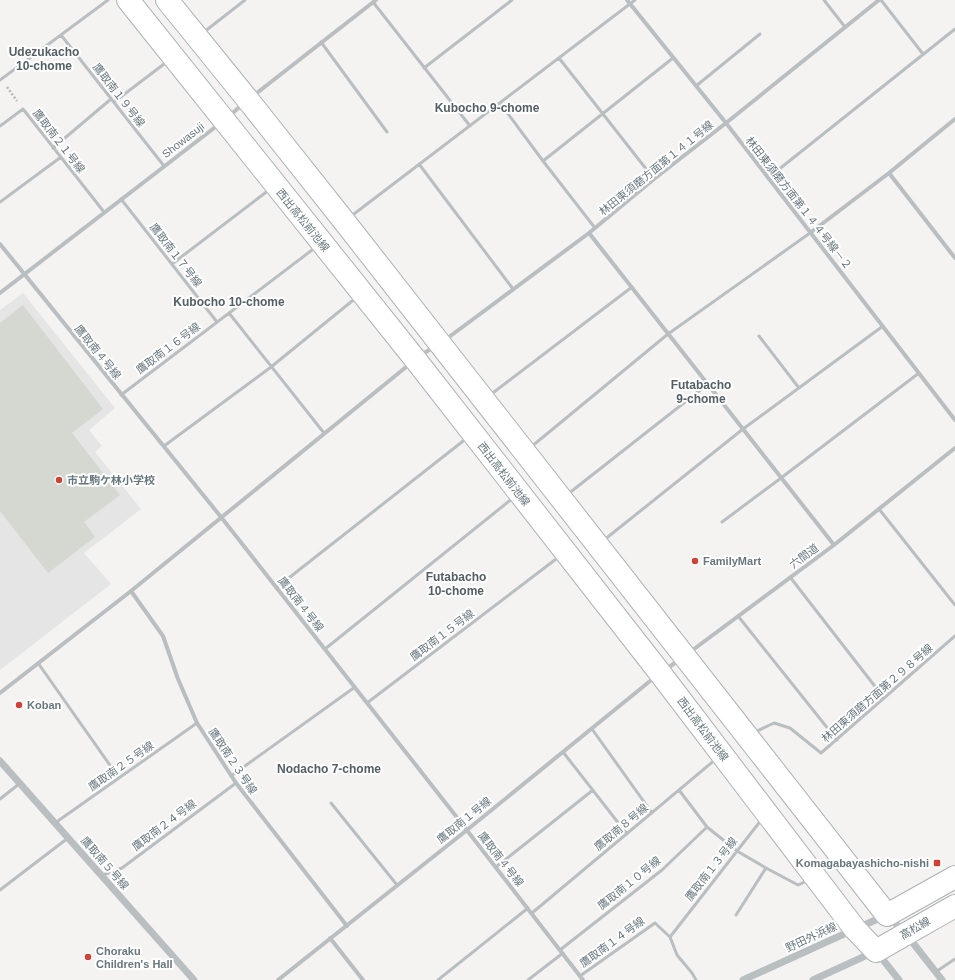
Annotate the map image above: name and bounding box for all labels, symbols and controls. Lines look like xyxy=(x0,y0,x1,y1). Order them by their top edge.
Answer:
district label: Udezukacho 10-chome xyxy=(9,45,79,73)
street label: 鷹取南１９号線 xyxy=(91,61,147,129)
district label: Kubocho 9-chome xyxy=(435,101,540,115)
street label: 鷹取南２１号線 xyxy=(31,107,87,175)
street label: 林田東須磨方面第１４１号線 xyxy=(597,118,715,218)
street label: Showasuji xyxy=(160,120,206,160)
street label: 林田東須磨方面第１４４号線－２ xyxy=(743,134,855,272)
street label: 西出高松前池線 xyxy=(274,186,332,254)
street label: 鷹取南１７号線 xyxy=(148,221,204,289)
district label: Kubocho 10-chome xyxy=(173,295,285,309)
street label: 鷹取南１６号線 xyxy=(134,320,202,376)
street label: 鷹取南４号線 xyxy=(73,323,123,381)
district label: Futabacho 9-chome xyxy=(671,378,731,406)
street label: 西出高松前池線 xyxy=(476,440,532,508)
place label: 市立駒ケ林小学校 xyxy=(67,474,155,486)
marker: 市立駒ケ林小学校 xyxy=(54,475,64,485)
street label: 六間道 xyxy=(787,541,821,571)
place label: FamilyMart xyxy=(703,555,761,567)
marker: FamilyMart xyxy=(690,556,700,566)
district label: Futabacho 10-chome xyxy=(426,570,486,598)
street label: 鷹取南４号線 xyxy=(276,574,326,634)
street label: 鷹取南１５号線 xyxy=(408,607,476,663)
street label: 林田東須磨方面第２９８号線 xyxy=(819,642,935,744)
street label: 西出高松前池線 xyxy=(675,695,731,763)
place label: Koban xyxy=(27,699,62,711)
marker: Koban xyxy=(14,700,24,710)
street label: 鷹取南２３号線 xyxy=(206,726,260,796)
street label: 鷹取南２５号線 xyxy=(86,739,156,793)
district label: Nodacho 7-chome xyxy=(277,762,381,776)
street label: 鷹取南１号線 xyxy=(435,795,493,845)
street label: 鷹取南２４号線 xyxy=(130,797,198,853)
street label: 鷹取南８号線 xyxy=(592,801,650,853)
street label: 鷹取南４号線 xyxy=(476,829,526,889)
street label: 鷹取南５号線 xyxy=(79,834,131,892)
street label: 鷹取南１３号線 xyxy=(683,835,739,903)
street label: 鷹取南１０号線 xyxy=(595,854,663,912)
place label: Komagabayashicho-nishi xyxy=(796,857,929,869)
marker: Komagabayashicho-nishi xyxy=(932,858,942,868)
street label: 鷹取南１４号線 xyxy=(577,915,647,969)
street label: 高松線 xyxy=(898,915,932,941)
street label: 野田外浜線 xyxy=(784,920,838,954)
place label: Choraku Children's Hall xyxy=(96,945,173,970)
marker: Choraku Children's Hall xyxy=(83,952,93,962)

